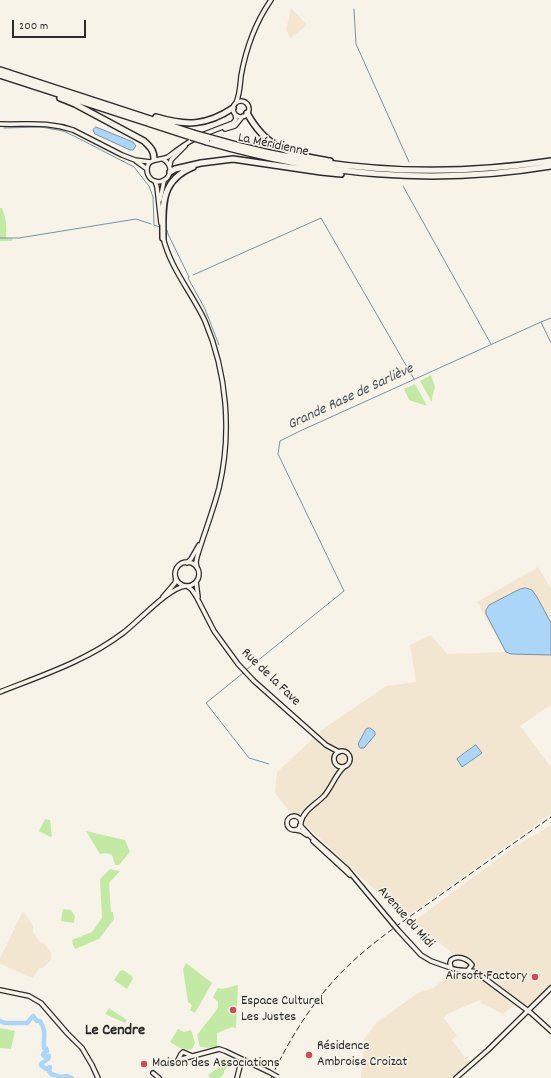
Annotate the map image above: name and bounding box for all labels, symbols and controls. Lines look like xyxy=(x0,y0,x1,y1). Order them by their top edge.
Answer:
scale bar xyxy=(14,12,88,38)
text: 200 m xyxy=(19,18,48,35)
street label: La Méridienne xyxy=(236,130,310,162)
water label: Grande Rase de Sarliève xyxy=(285,361,417,435)
street label: Rue de la Fave xyxy=(237,646,303,710)
street label: Avenue du Midi xyxy=(373,884,437,952)
place label: Airsoft Factory xyxy=(445,969,527,985)
marker: Airsoft Factory xyxy=(530,972,540,982)
place label: Espace Culturel Les Justes xyxy=(241,994,323,1026)
marker: Espace Culturel Les Justes xyxy=(228,1005,238,1015)
district label: Le Cendre xyxy=(85,1022,145,1042)
place label: Résidence Ambroise Croizat xyxy=(317,1039,408,1072)
marker: Résidence Ambroise Croizat xyxy=(304,1050,314,1060)
place label: Maison des Associations xyxy=(152,1056,280,1072)
marker: Maison des Associations xyxy=(139,1059,149,1069)

